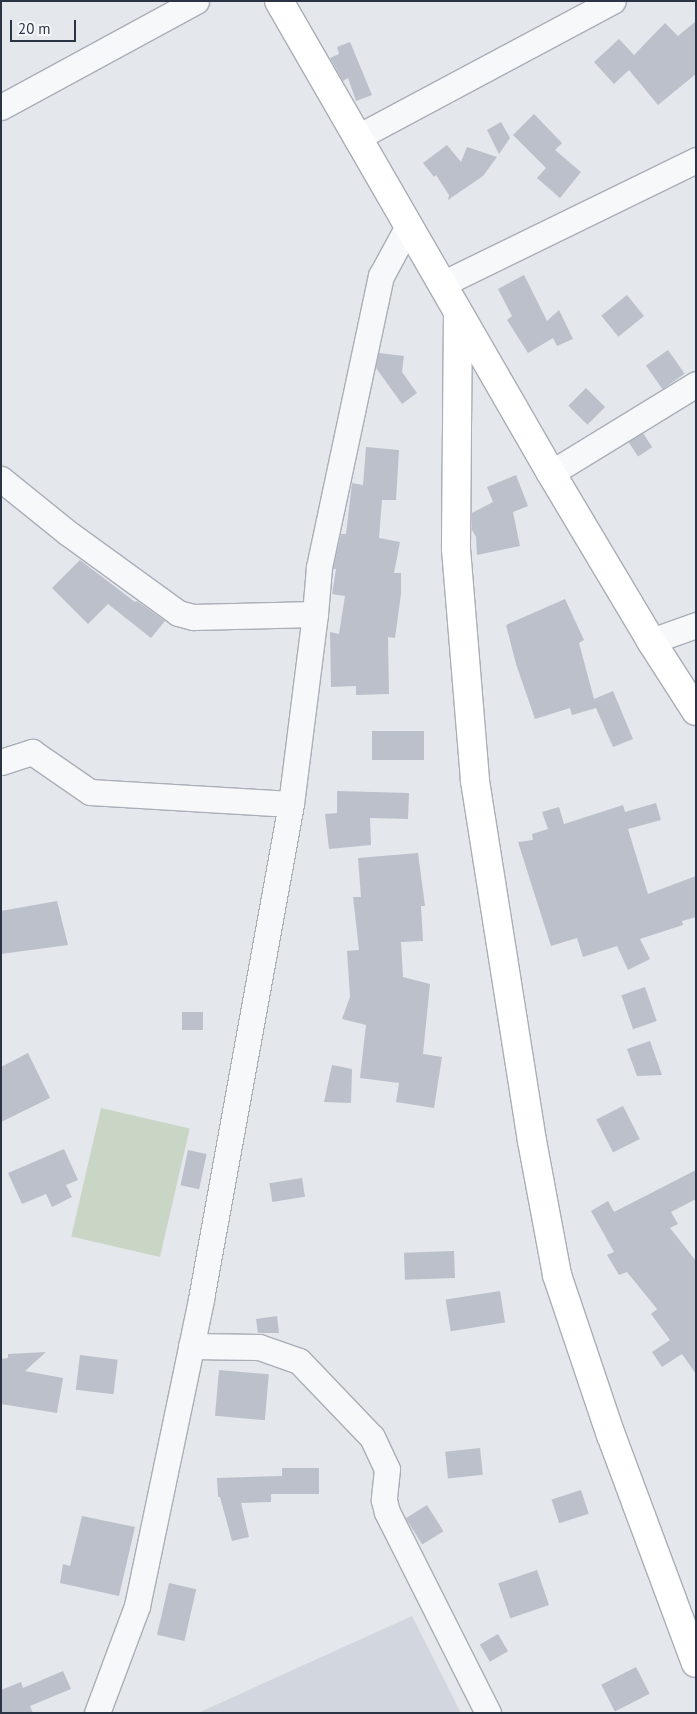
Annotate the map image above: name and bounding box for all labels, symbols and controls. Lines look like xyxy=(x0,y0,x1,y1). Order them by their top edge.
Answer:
scale bar xyxy=(12,10,79,42)
text: 20 m xyxy=(18,19,51,38)

